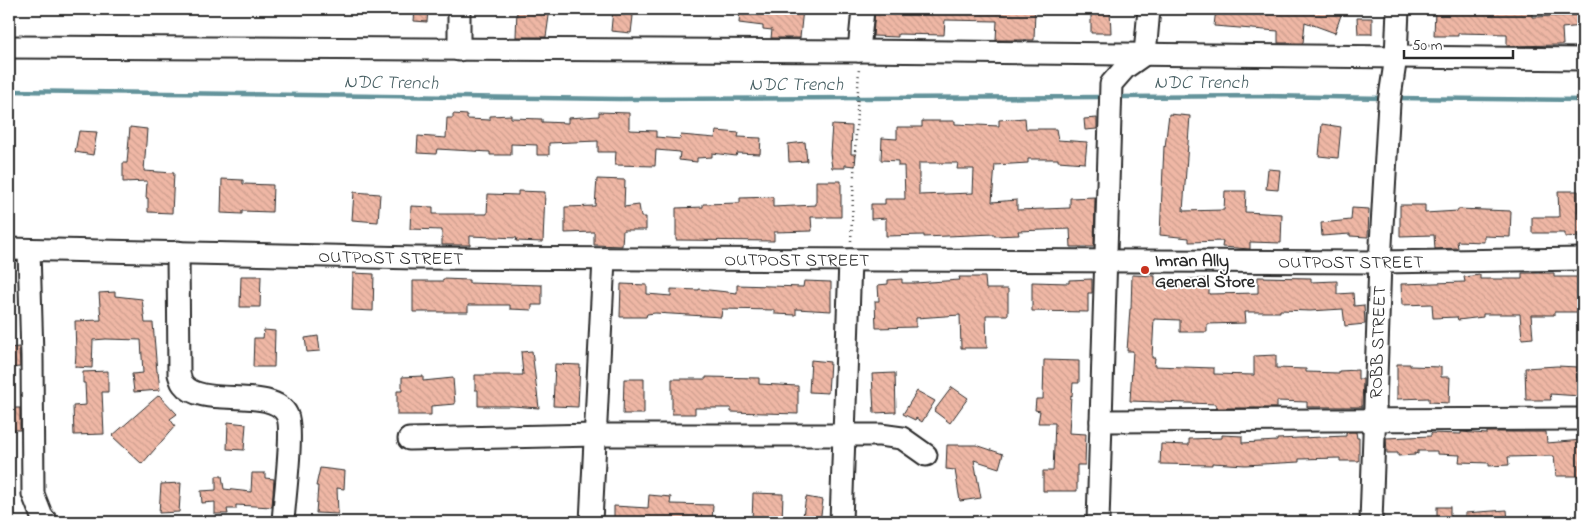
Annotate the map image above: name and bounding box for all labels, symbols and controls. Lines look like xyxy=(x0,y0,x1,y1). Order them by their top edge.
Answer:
scale bar xyxy=(1404,28,1513,60)
text: 50 m xyxy=(1412,35,1443,57)
water label: NDC Trench xyxy=(344,69,439,98)
water label: NDC Trench xyxy=(1154,70,1249,97)
water label: NDC Trench xyxy=(749,72,844,99)
street label: OUTPOST STREET xyxy=(318,245,464,273)
street label: OUTPOST STREET xyxy=(724,248,870,275)
place label: Imran Ally General Store xyxy=(1155,249,1256,296)
street label: OUTPOST STREET xyxy=(1278,250,1424,277)
marker: Imran Ally General Store xyxy=(1139,264,1151,276)
street label: ROBB STREET xyxy=(1364,285,1394,399)

